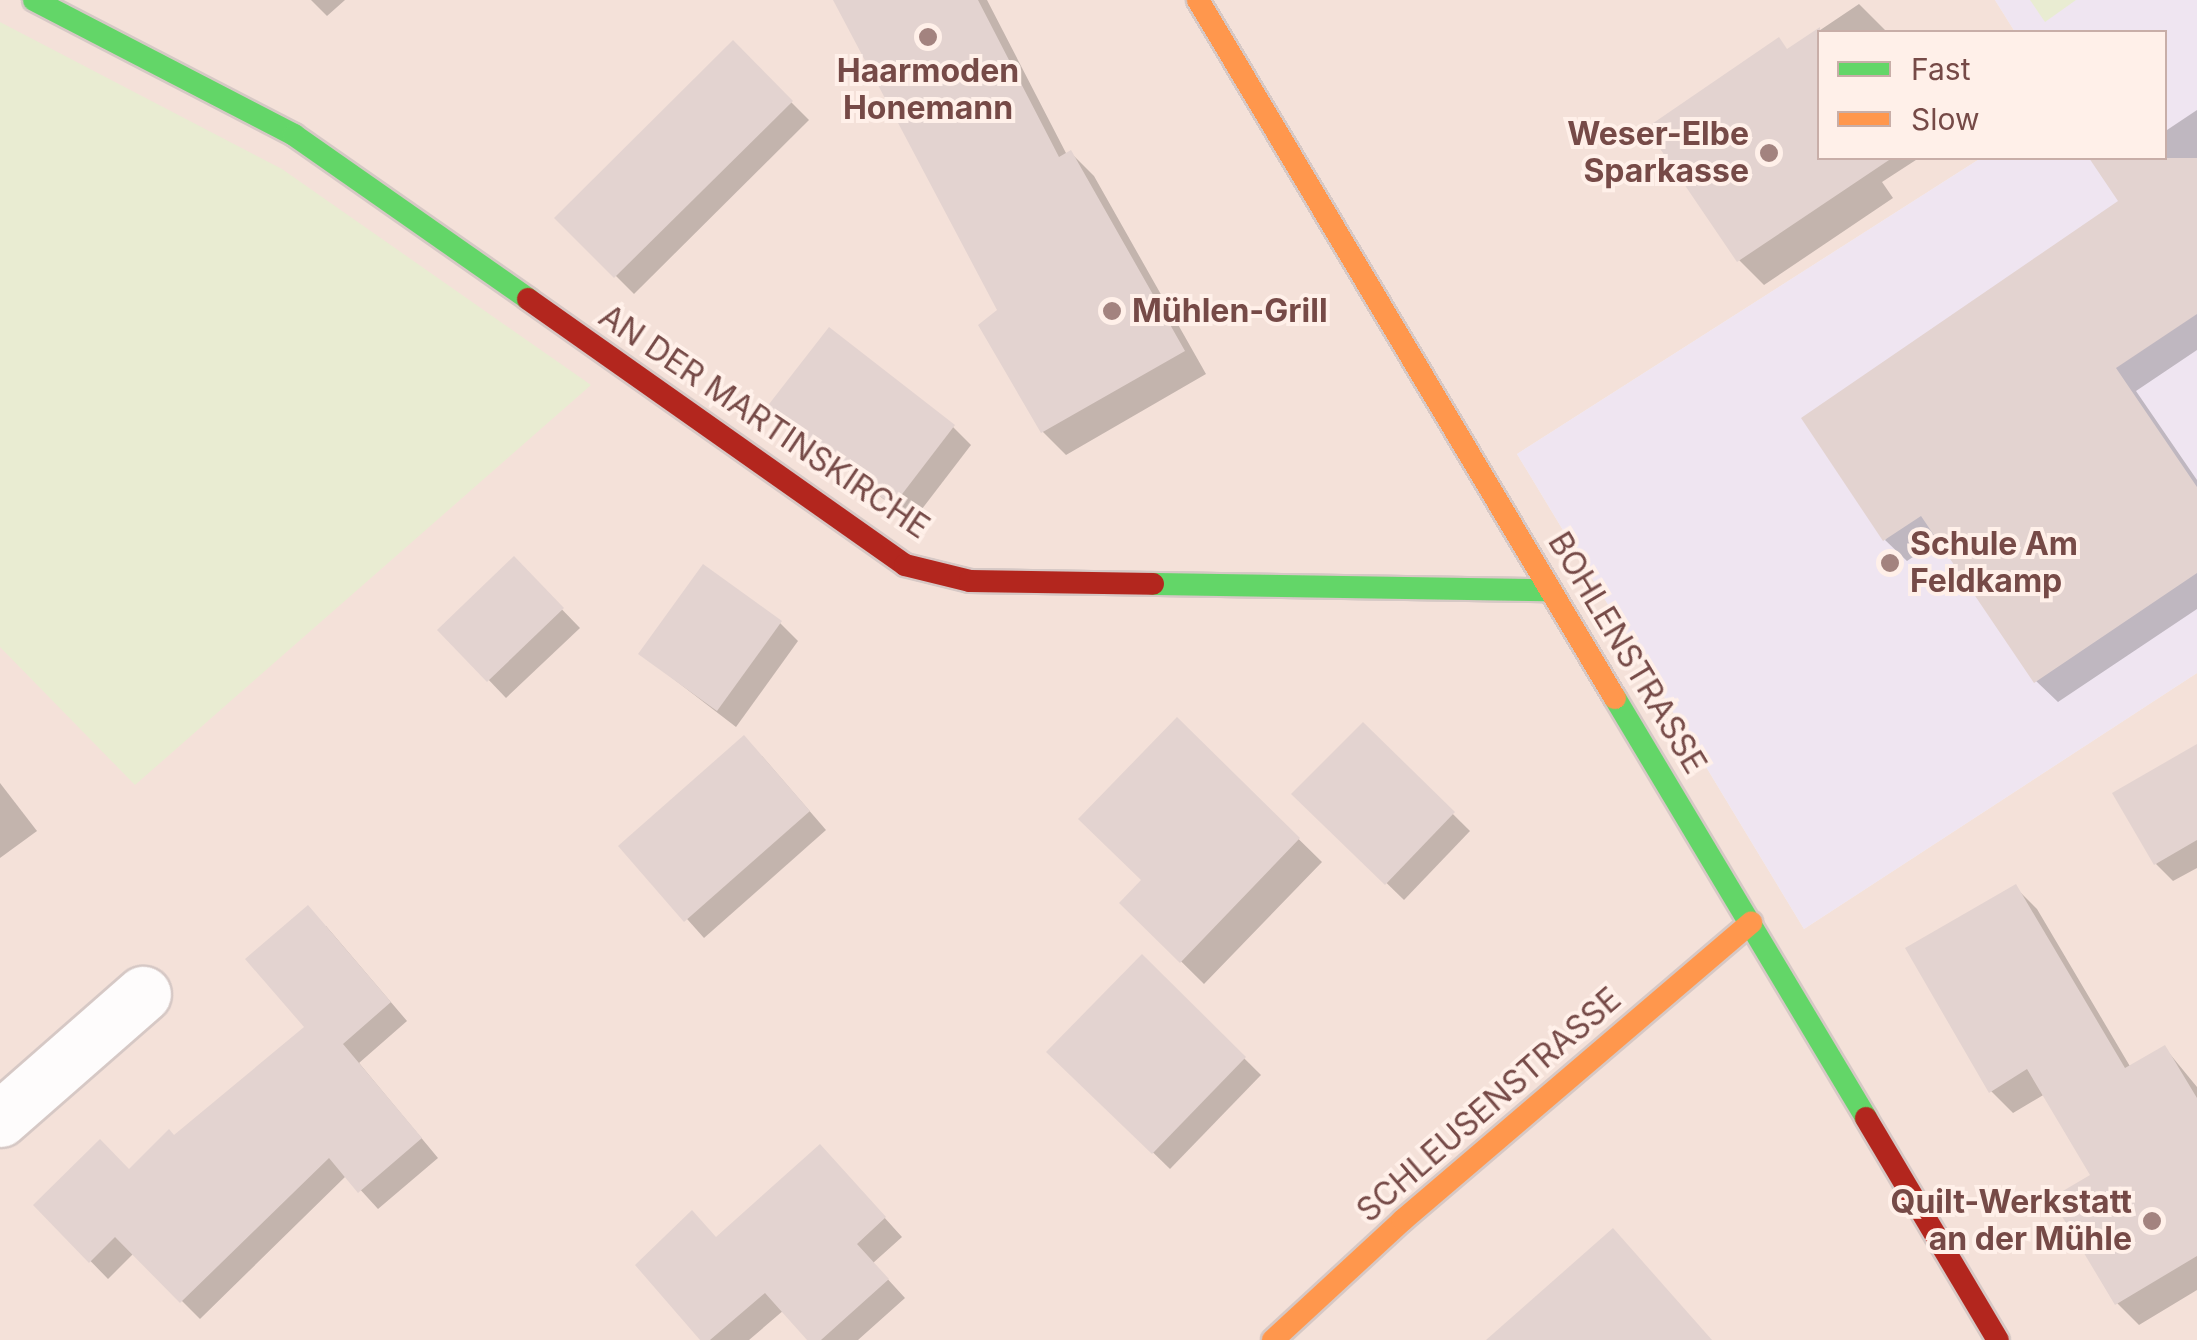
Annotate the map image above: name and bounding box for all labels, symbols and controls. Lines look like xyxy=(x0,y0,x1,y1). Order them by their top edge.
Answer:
marker: Haarmoden Honemann xyxy=(917,26,939,48)
legend xyxy=(1817,30,2167,160)
text: Fast xyxy=(1911,51,1970,87)
place label: Haarmoden Honemann xyxy=(837,53,1019,128)
text: Slow xyxy=(1911,101,1980,137)
place label: Weser-Elbe Sparkasse xyxy=(1567,116,1749,191)
marker: Weser-Elbe Sparkasse xyxy=(1758,142,1780,164)
place label: Mühlen-Grill xyxy=(1132,292,1328,330)
street label: AN DER MARTINSKIRCHE xyxy=(592,297,936,547)
marker: Mühlen-Grill xyxy=(1101,300,1123,322)
street label: BOHLENSTRASSE xyxy=(1540,525,1714,781)
place label: Schule Am Feldkamp xyxy=(1910,526,2078,601)
marker: Schule Am Feldkamp xyxy=(1879,552,1901,574)
street label: SCHLEUSENSTRASSE xyxy=(1349,980,1629,1230)
place label: Quilt-Werkstatt an der Mühle xyxy=(1891,1184,2132,1259)
marker: Quilt-Werkstatt an der Mühle xyxy=(2141,1210,2163,1232)

